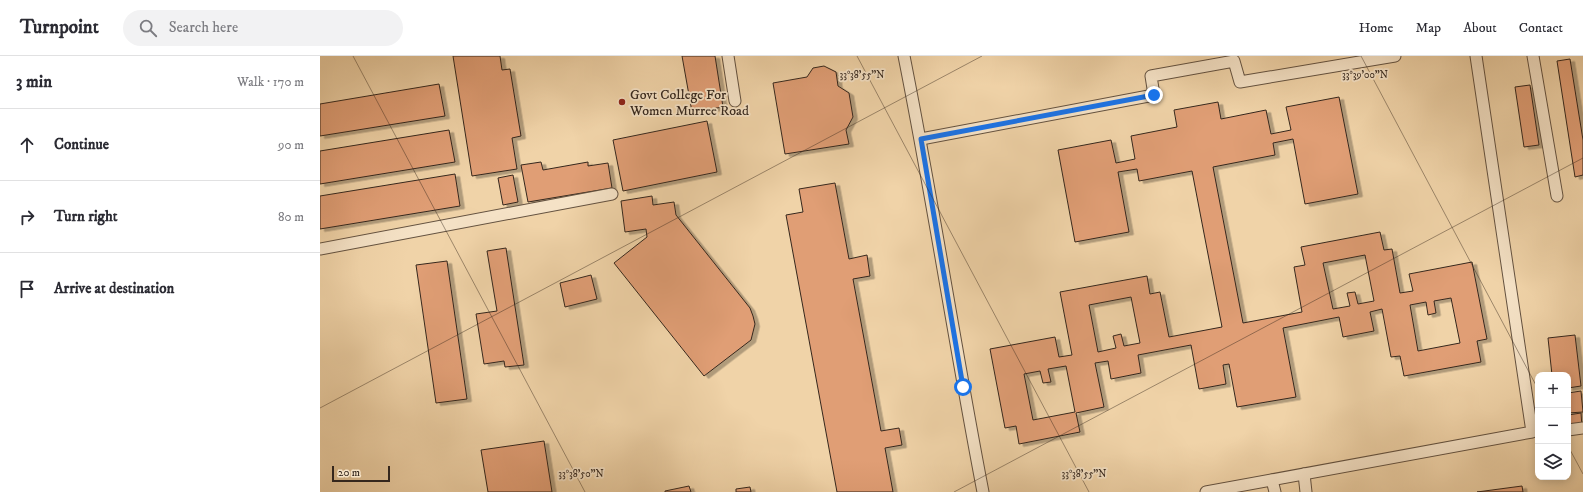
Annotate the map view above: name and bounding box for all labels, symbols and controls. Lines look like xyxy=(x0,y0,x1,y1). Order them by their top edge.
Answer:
search box xyxy=(123,10,403,46)
text: Turnpoint xyxy=(20,16,99,39)
icon: search xyxy=(137,17,159,39)
text: Search here xyxy=(169,18,238,37)
text: Home xyxy=(1359,19,1393,37)
text: Map xyxy=(1415,19,1441,37)
text: About xyxy=(1463,19,1497,37)
text: Contact xyxy=(1519,19,1563,37)
text: 33°38'55"N xyxy=(839,69,885,81)
text: 33°39'00"N xyxy=(1342,69,1388,81)
text: 3 min xyxy=(16,71,52,93)
text: Walk · 170 m xyxy=(237,74,304,90)
place label: Govt College For Women Murree Road xyxy=(629,86,749,120)
route end xyxy=(1145,86,1163,104)
marker: Govt College For Women Murree Road xyxy=(617,97,627,107)
icon: ahead xyxy=(16,134,38,156)
text: Continue xyxy=(54,135,109,154)
text: 90 m xyxy=(278,137,304,153)
icon: right xyxy=(16,206,38,228)
text: Turn right xyxy=(54,207,117,226)
text: 80 m xyxy=(278,209,304,225)
icon: arrive xyxy=(16,278,38,300)
text: Arrive at destination xyxy=(54,279,174,298)
map controls xyxy=(1535,372,1571,480)
button: + xyxy=(1535,372,1571,408)
route start xyxy=(954,378,972,396)
button: − xyxy=(1535,408,1571,444)
button: layers xyxy=(1535,444,1571,480)
scale bar xyxy=(332,464,390,483)
text: 20 m xyxy=(338,466,360,480)
text: 33°38'50"N xyxy=(558,468,604,480)
text: 33°38'55"N xyxy=(1061,468,1107,480)

